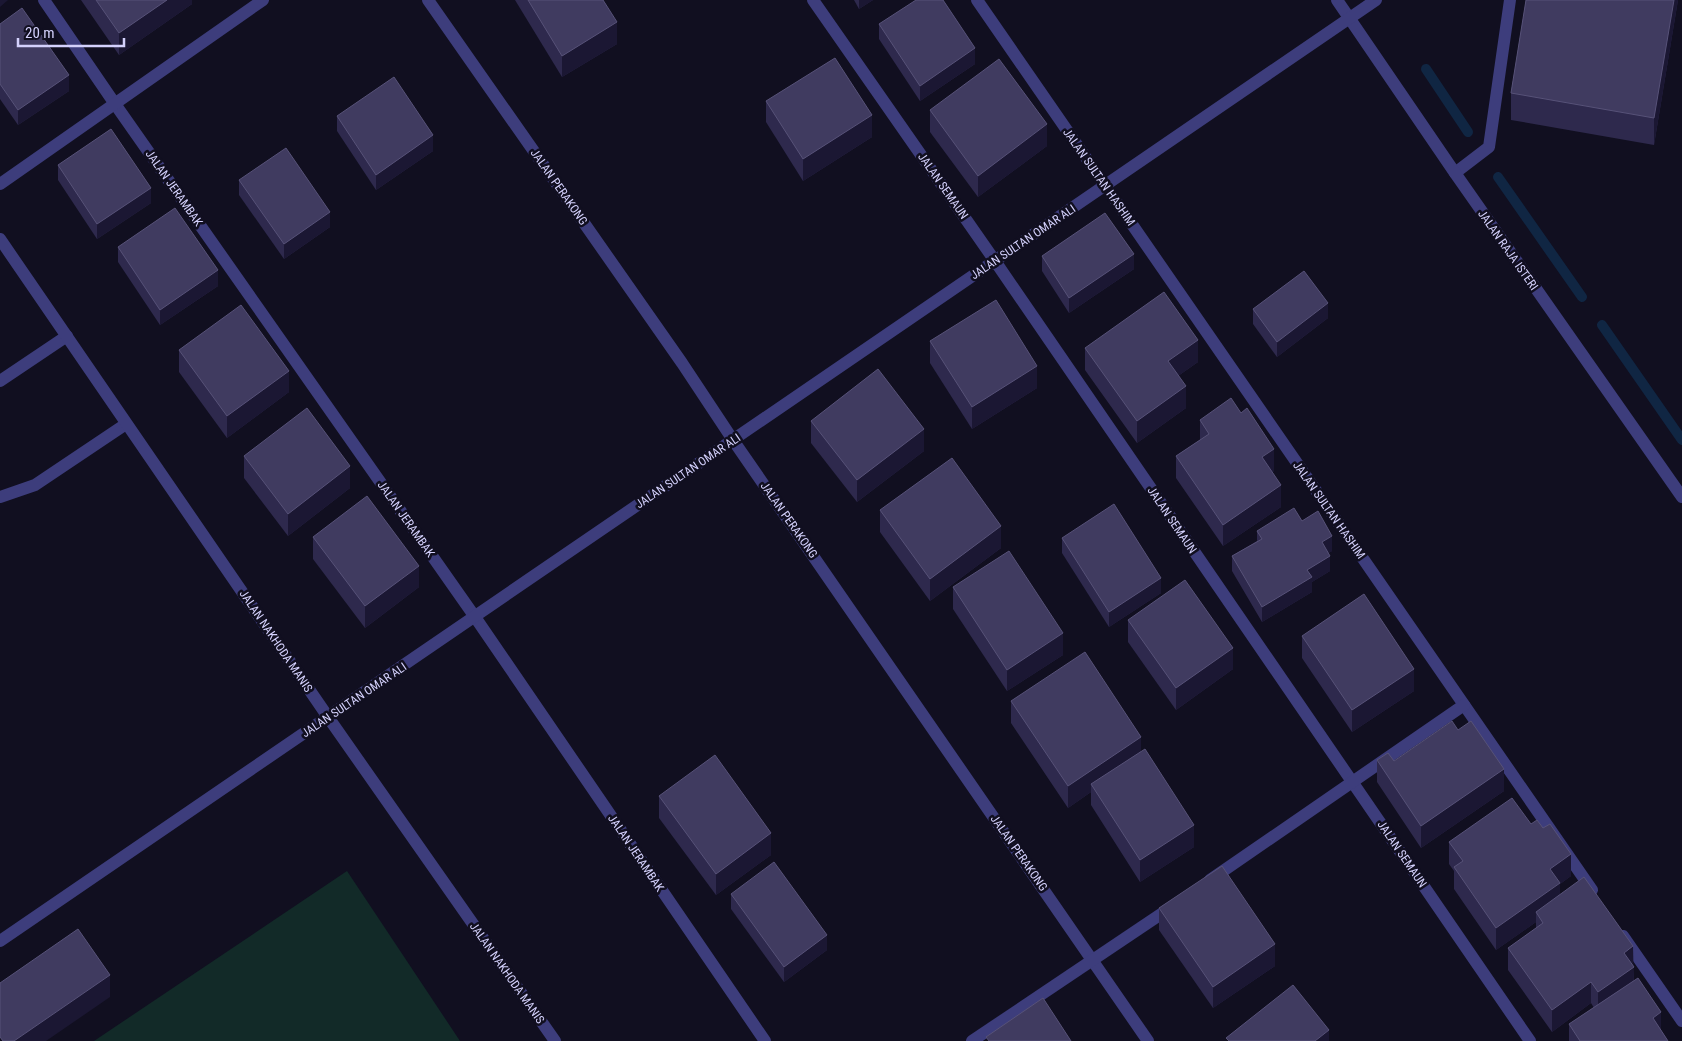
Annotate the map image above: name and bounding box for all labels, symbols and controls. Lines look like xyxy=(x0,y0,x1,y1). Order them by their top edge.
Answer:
scale bar xyxy=(18,15,124,47)
text: 20 m xyxy=(25,24,55,42)
street label: JALAN SULTAN HASHIM xyxy=(1060,126,1138,228)
street label: JALAN PERAKONG xyxy=(528,146,590,228)
street label: JALAN JERAMBAK xyxy=(143,147,206,229)
street label: JALAN SEMAUN xyxy=(915,150,971,222)
street label: JALAN SULTAN OMAR ALI xyxy=(968,202,1078,282)
street label: JALAN RAJA ISTERI xyxy=(1475,207,1541,293)
street label: JALAN SULTAN OMAR ALI xyxy=(633,431,743,511)
street label: JALAN SULTAN HASHIM xyxy=(1290,459,1368,561)
street label: JALAN JERAMBAK xyxy=(375,478,438,560)
street label: JALAN PERAKONG xyxy=(758,479,820,561)
street label: JALAN SEMAUN xyxy=(1144,484,1200,556)
street label: JALAN NAKHODA MANIS xyxy=(237,587,315,695)
street label: JALAN SULTAN OMAR ALI xyxy=(299,660,409,740)
street label: JALAN JERAMBAK xyxy=(605,812,667,894)
street label: JALAN PERAKONG xyxy=(988,812,1050,894)
street label: JALAN SEMAUN xyxy=(1374,818,1430,890)
street label: JALAN NAKHODA MANIS xyxy=(467,920,547,1026)

